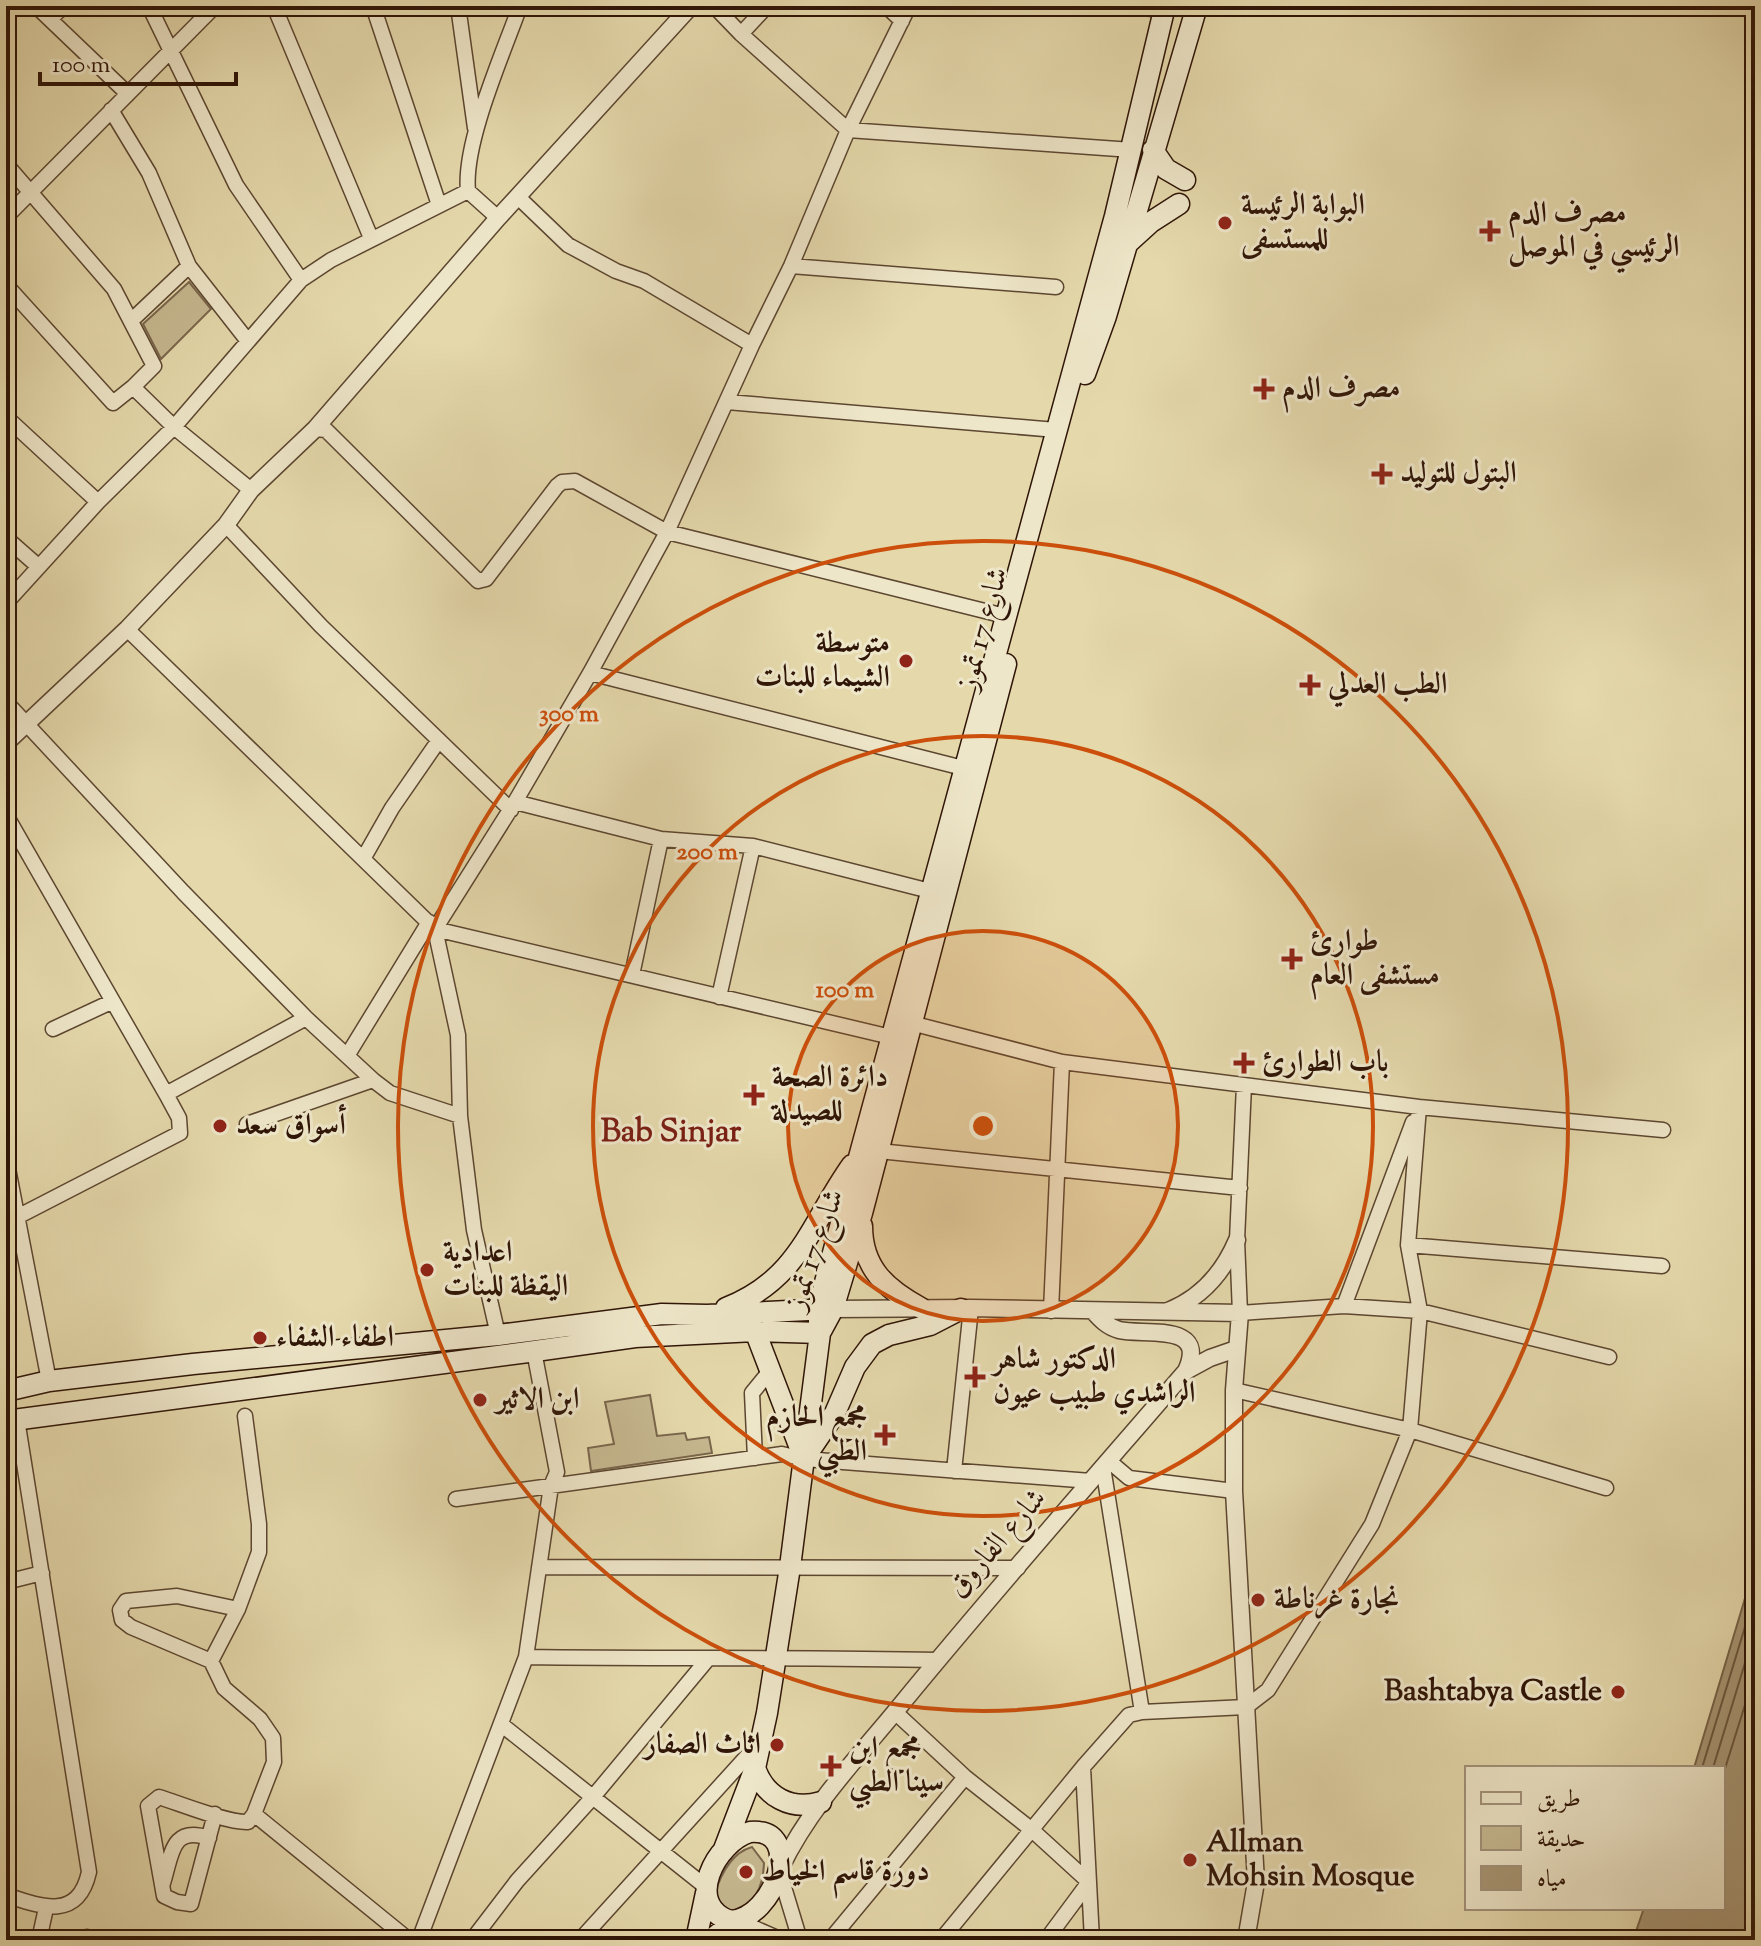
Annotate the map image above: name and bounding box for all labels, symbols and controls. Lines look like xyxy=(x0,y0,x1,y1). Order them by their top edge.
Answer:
scale bar xyxy=(40,36,236,86)
text: 100 m xyxy=(52,49,110,83)
place label: البوابة الرئيسة للمستسفى xyxy=(1240,185,1365,262)
place label: مصرف الدم الرئيسي في الموصل xyxy=(1508,193,1680,274)
marker: البوابة الرئيسة للمستسفى xyxy=(1216,214,1234,232)
marker: مصرف الدم الرئيسي في الموصل xyxy=(1479,220,1501,242)
place label: مصرف الدم xyxy=(1282,368,1400,413)
marker: مصرف الدم xyxy=(1253,378,1275,400)
place label: البتول للتوليد xyxy=(1400,453,1517,496)
marker: البتول للتوليد xyxy=(1371,463,1393,485)
street label: شارع 17 تموز xyxy=(946,563,1022,698)
place label: متوسطة الشيماء للبنات xyxy=(755,623,890,700)
marker: متوسطة الشيماء للبنات xyxy=(897,652,915,670)
place label: الطب العدلي xyxy=(1327,664,1448,708)
marker: الطب العدلي xyxy=(1299,674,1321,696)
text: 300 m xyxy=(539,698,599,732)
text: 200 m xyxy=(676,836,738,870)
place label: طوارئ مستشفى العام xyxy=(1310,921,1440,1000)
marker: طوارئ مستشفى العام xyxy=(1281,948,1303,970)
text: 100 m xyxy=(816,974,874,1008)
place label: باب الطوارئ xyxy=(1262,1042,1389,1085)
marker: باب الطوارئ xyxy=(1233,1052,1255,1074)
place label: دائرة الصحة للصيدلة xyxy=(770,1057,888,1134)
marker: دائرة الصحة للصيدلة xyxy=(743,1084,765,1106)
place label: أسواق سعد xyxy=(236,1103,347,1148)
district label: Bab Sinjar xyxy=(601,1110,742,1156)
centre of rings xyxy=(969,1112,997,1140)
marker: أسواق سعد xyxy=(211,1117,229,1135)
street label: شارع 17 تموز xyxy=(774,1184,858,1320)
place label: اعدادية اليقظة للبنات xyxy=(443,1232,568,1309)
marker: اعدادية اليقظة للبنات xyxy=(418,1261,436,1279)
place label: اطفاء الشفاء xyxy=(276,1317,394,1360)
marker: اطفاء الشفاء xyxy=(251,1329,269,1347)
place label: الدكتور شاهر الراشدي طبيب عيون xyxy=(990,1339,1195,1416)
marker: الدكتور شاهر الراشدي طبيب عيون xyxy=(964,1366,986,1388)
place label: ابن الاثير xyxy=(493,1379,579,1422)
marker: ابن الاثير xyxy=(471,1391,489,1409)
place label: مجمع الحازم الطبي xyxy=(766,1397,867,1478)
marker: مجمع الحازم الطبي xyxy=(874,1424,896,1446)
street label: شارع الفاروق xyxy=(938,1480,1059,1609)
place label: نجارة غرناطة xyxy=(1274,1579,1399,1622)
marker: نجارة غرناطة xyxy=(1249,1591,1267,1609)
place label: Bashtabya Castle xyxy=(1384,1671,1602,1714)
marker: Bashtabya Castle xyxy=(1609,1683,1627,1701)
place label: اثاث الصفار xyxy=(641,1724,761,1767)
place label: مجمع ابن سينا الطبي xyxy=(849,1728,944,1809)
marker: اثاث الصفار xyxy=(768,1736,786,1754)
marker: مجمع ابن سينا الطبي xyxy=(820,1755,842,1777)
legend xyxy=(1465,1766,1725,1910)
text: طريق xyxy=(1537,1783,1581,1817)
place label: Allman Mohsin Mosque xyxy=(1206,1822,1414,1899)
text: حديقة xyxy=(1537,1823,1586,1857)
place label: دورة قاسم الخياط xyxy=(762,1851,930,1899)
marker: Allman Mohsin Mosque xyxy=(1181,1851,1199,1869)
marker: دورة قاسم الخياط xyxy=(737,1863,755,1881)
text: مياه xyxy=(1537,1863,1567,1897)

